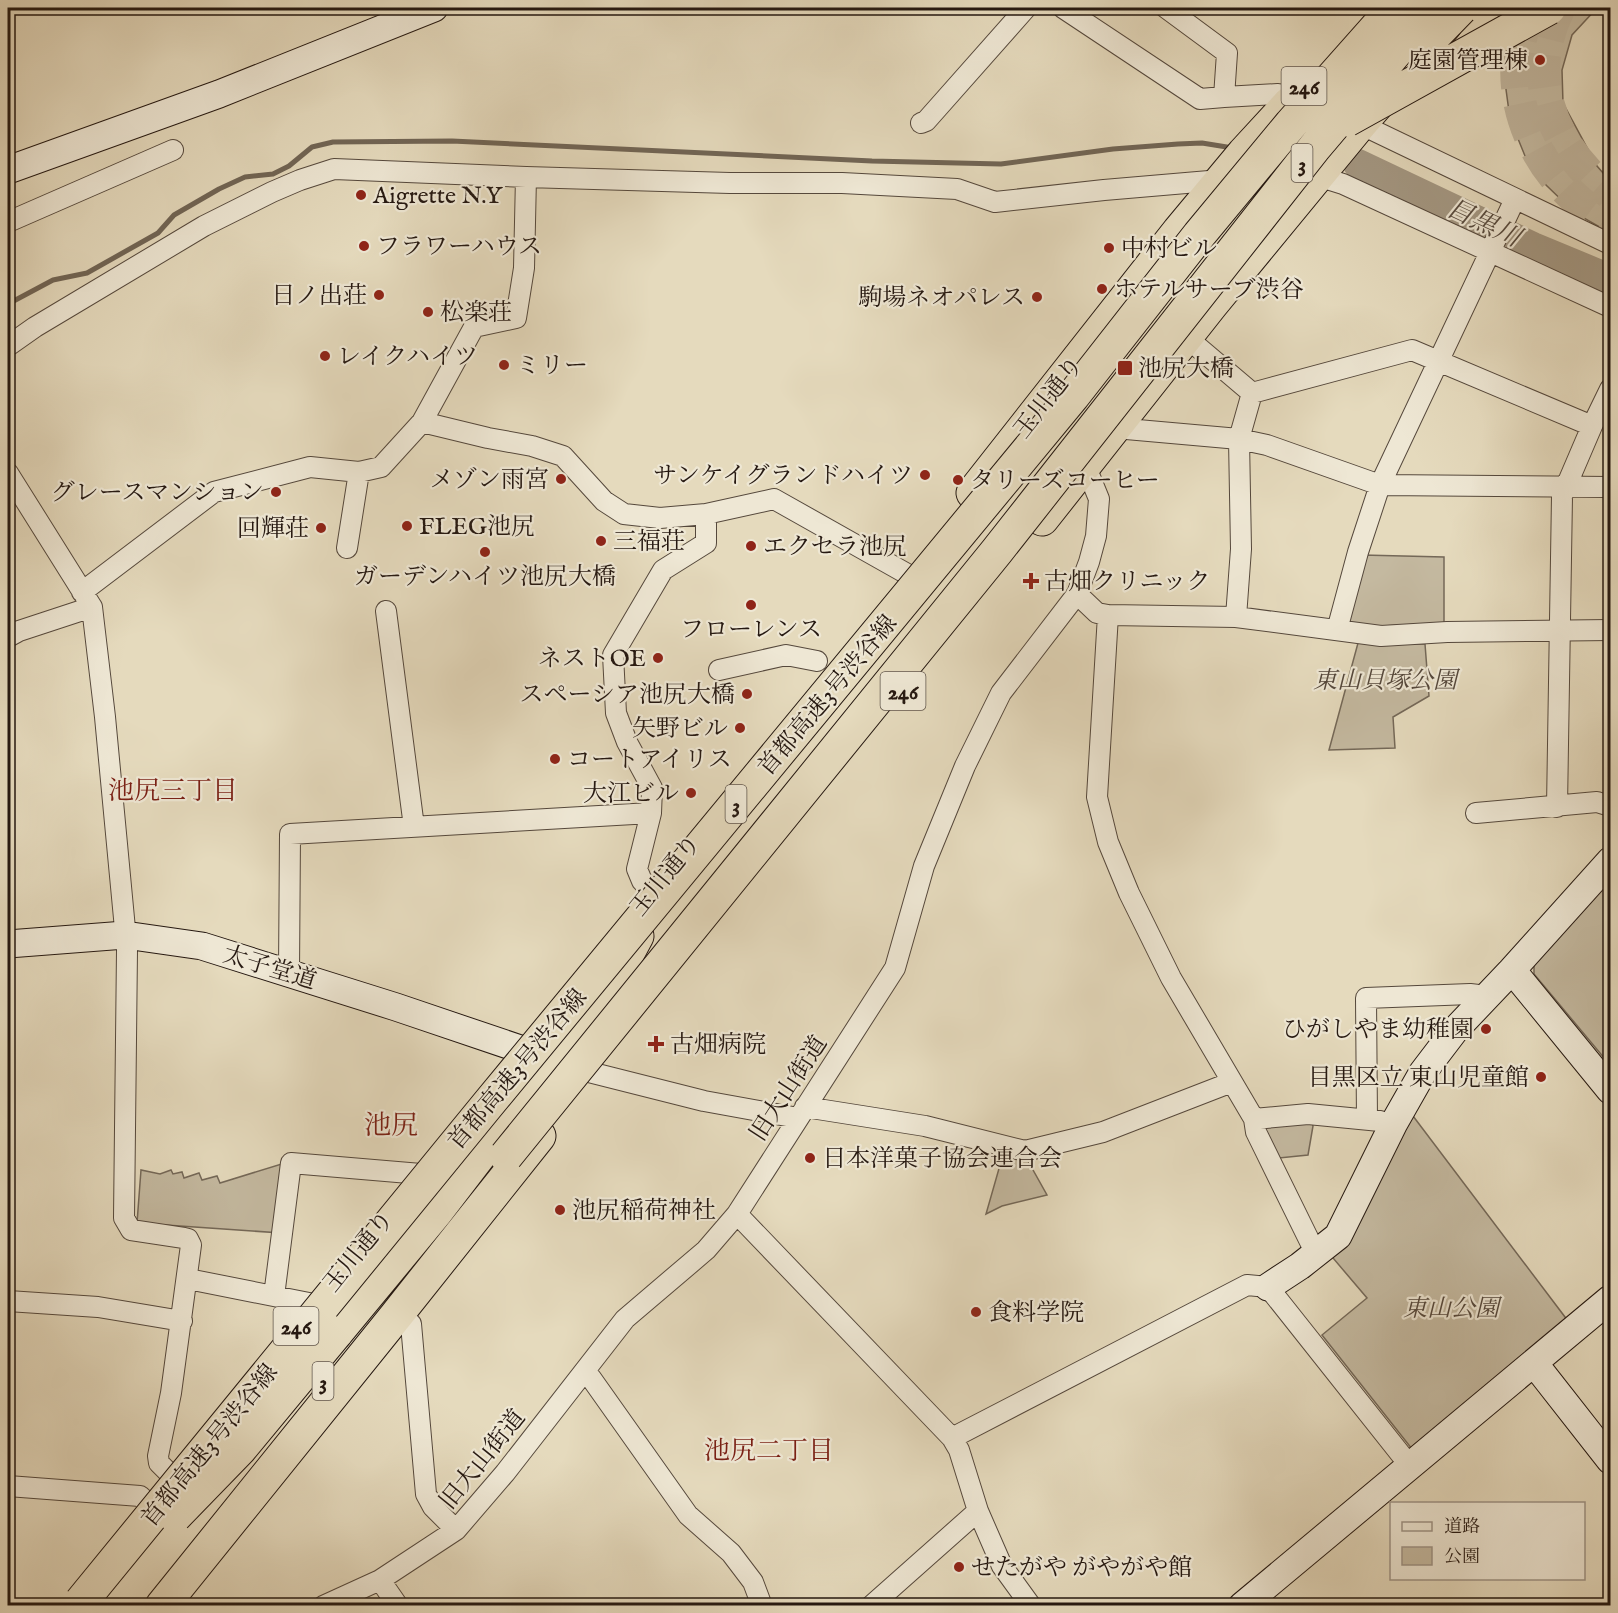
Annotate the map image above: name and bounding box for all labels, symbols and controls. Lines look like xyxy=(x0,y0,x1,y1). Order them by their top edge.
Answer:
place label: 庭園管理棟 xyxy=(1408,46,1528,77)
marker: 庭園管理棟 xyxy=(1533,53,1547,67)
road number: 246 xyxy=(1282,67,1326,105)
road number: 3 xyxy=(1292,144,1312,182)
place label: Aigrette N.Y xyxy=(372,181,504,212)
marker: Aigrette N.Y xyxy=(354,188,368,202)
water label: 目黒川 xyxy=(1441,192,1528,256)
place label: フラワーハウス xyxy=(376,232,542,263)
place label: 中村ビル xyxy=(1121,234,1217,265)
marker: フラワーハウス xyxy=(357,239,371,253)
marker: 中村ビル xyxy=(1102,241,1116,255)
place label: ホテルサーブ渋谷 xyxy=(1114,275,1304,306)
place label: 日ノ出荘 xyxy=(271,281,367,312)
marker: ホテルサーブ渋谷 xyxy=(1095,282,1109,296)
place label: 駒場ネオパレス xyxy=(858,283,1025,314)
marker: 日ノ出荘 xyxy=(372,288,386,302)
marker: 駒場ネオパレス xyxy=(1030,290,1044,304)
place label: 松楽荘 xyxy=(440,298,512,329)
marker: 松楽荘 xyxy=(421,305,435,319)
place label: レイクハイツ xyxy=(337,342,478,373)
marker: レイクハイツ xyxy=(318,349,332,363)
place label: ミリー xyxy=(516,351,588,382)
street label: 玉川通り xyxy=(1007,351,1091,445)
place label: 池尻大橋 xyxy=(1138,354,1234,385)
marker: ミリー xyxy=(497,358,511,372)
marker: 池尻大橋 xyxy=(1116,359,1134,377)
place label: サンケイグランドハイツ xyxy=(653,461,913,492)
place label: メゾン雨宮 xyxy=(430,465,549,496)
place label: タリーズコーヒー xyxy=(970,466,1160,497)
marker: サンケイグランドハイツ xyxy=(918,468,932,482)
marker: メゾン雨宮 xyxy=(554,472,568,486)
marker: タリーズコーヒー xyxy=(951,473,965,487)
place label: グレースマンション xyxy=(51,478,264,509)
marker: グレースマンション xyxy=(269,485,283,499)
place label: FLEG池尻 xyxy=(419,512,535,543)
place label: 回輝荘 xyxy=(237,514,309,545)
marker: FLEG池尻 xyxy=(400,519,414,533)
marker: 回輝荘 xyxy=(314,521,328,535)
place label: 三福荘 xyxy=(613,527,685,558)
place label: エクセラ池尻 xyxy=(763,532,907,563)
marker: 三福荘 xyxy=(594,534,608,548)
marker: エクセラ池尻 xyxy=(744,539,758,553)
marker: ガーデンハイツ池尻大橋 xyxy=(478,545,492,559)
place label: ガーデンハイツ池尻大橋 xyxy=(354,562,616,593)
place label: 古畑クリニック xyxy=(1044,567,1211,598)
marker: 古畑クリニック xyxy=(1022,572,1040,590)
marker: フローレンス xyxy=(744,598,758,612)
street label: 首都高速3号渋谷線 xyxy=(752,609,905,783)
place label: フローレンス xyxy=(680,615,822,646)
place label: ネストOE xyxy=(538,644,646,675)
marker: ネストOE xyxy=(651,651,665,665)
park label: 東山貝塚公園 xyxy=(1313,666,1461,697)
road number: 246 xyxy=(880,672,926,710)
place label: スペーシア池尻大橋 xyxy=(519,680,735,711)
marker: スペーシア池尻大橋 xyxy=(740,687,754,701)
place label: 矢野ビル xyxy=(632,714,728,745)
marker: 矢野ビル xyxy=(733,721,747,735)
place label: コートアイリス xyxy=(567,745,732,776)
marker: コートアイリス xyxy=(548,752,562,766)
district label: 池尻三丁目 xyxy=(108,775,238,808)
place label: 大江ビル xyxy=(583,779,679,810)
road number: 3 xyxy=(726,785,746,823)
marker: 大江ビル xyxy=(684,786,698,800)
street label: 玉川通り xyxy=(624,829,708,923)
street label: 太子堂道 xyxy=(219,940,320,997)
street label: 首都高速3号渋谷線 xyxy=(442,983,595,1157)
place label: ひがしやま幼稚園 xyxy=(1282,1015,1474,1046)
marker: ひがしやま幼稚園 xyxy=(1479,1022,1493,1036)
place label: 古畑病院 xyxy=(670,1030,766,1061)
street label: 旧大山街道 xyxy=(744,1030,835,1148)
marker: 古畑病院 xyxy=(647,1035,665,1053)
place label: 目黒区立 東山児童館 xyxy=(1308,1063,1529,1094)
marker: 目黒区立 東山児童館 xyxy=(1534,1070,1548,1084)
district label: 池尻 xyxy=(364,1110,418,1144)
place label: 日本洋菓子協会連合会 xyxy=(822,1144,1062,1175)
marker: 日本洋菓子協会連合会 xyxy=(803,1151,817,1165)
place label: 池尻稲荷神社 xyxy=(572,1196,716,1227)
marker: 池尻稲荷神社 xyxy=(553,1203,567,1217)
street label: 玉川通り xyxy=(317,1205,401,1299)
park label: 東山公園 xyxy=(1403,1294,1503,1325)
place label: 食料学院 xyxy=(988,1298,1084,1329)
marker: 食料学院 xyxy=(969,1305,983,1319)
road number: 246 xyxy=(274,1307,318,1345)
street label: 首都高速3号渋谷線 xyxy=(135,1358,285,1534)
road number: 3 xyxy=(312,1362,334,1400)
street label: 旧大山街道 xyxy=(433,1404,533,1516)
district label: 池尻二丁目 xyxy=(704,1435,834,1468)
legend xyxy=(1390,1502,1585,1580)
text: 道路 xyxy=(1444,1516,1480,1539)
text: 公園 xyxy=(1444,1546,1480,1569)
place label: せたがや がやがや館 xyxy=(971,1553,1192,1584)
marker: せたがや がやがや館 xyxy=(952,1560,966,1574)

